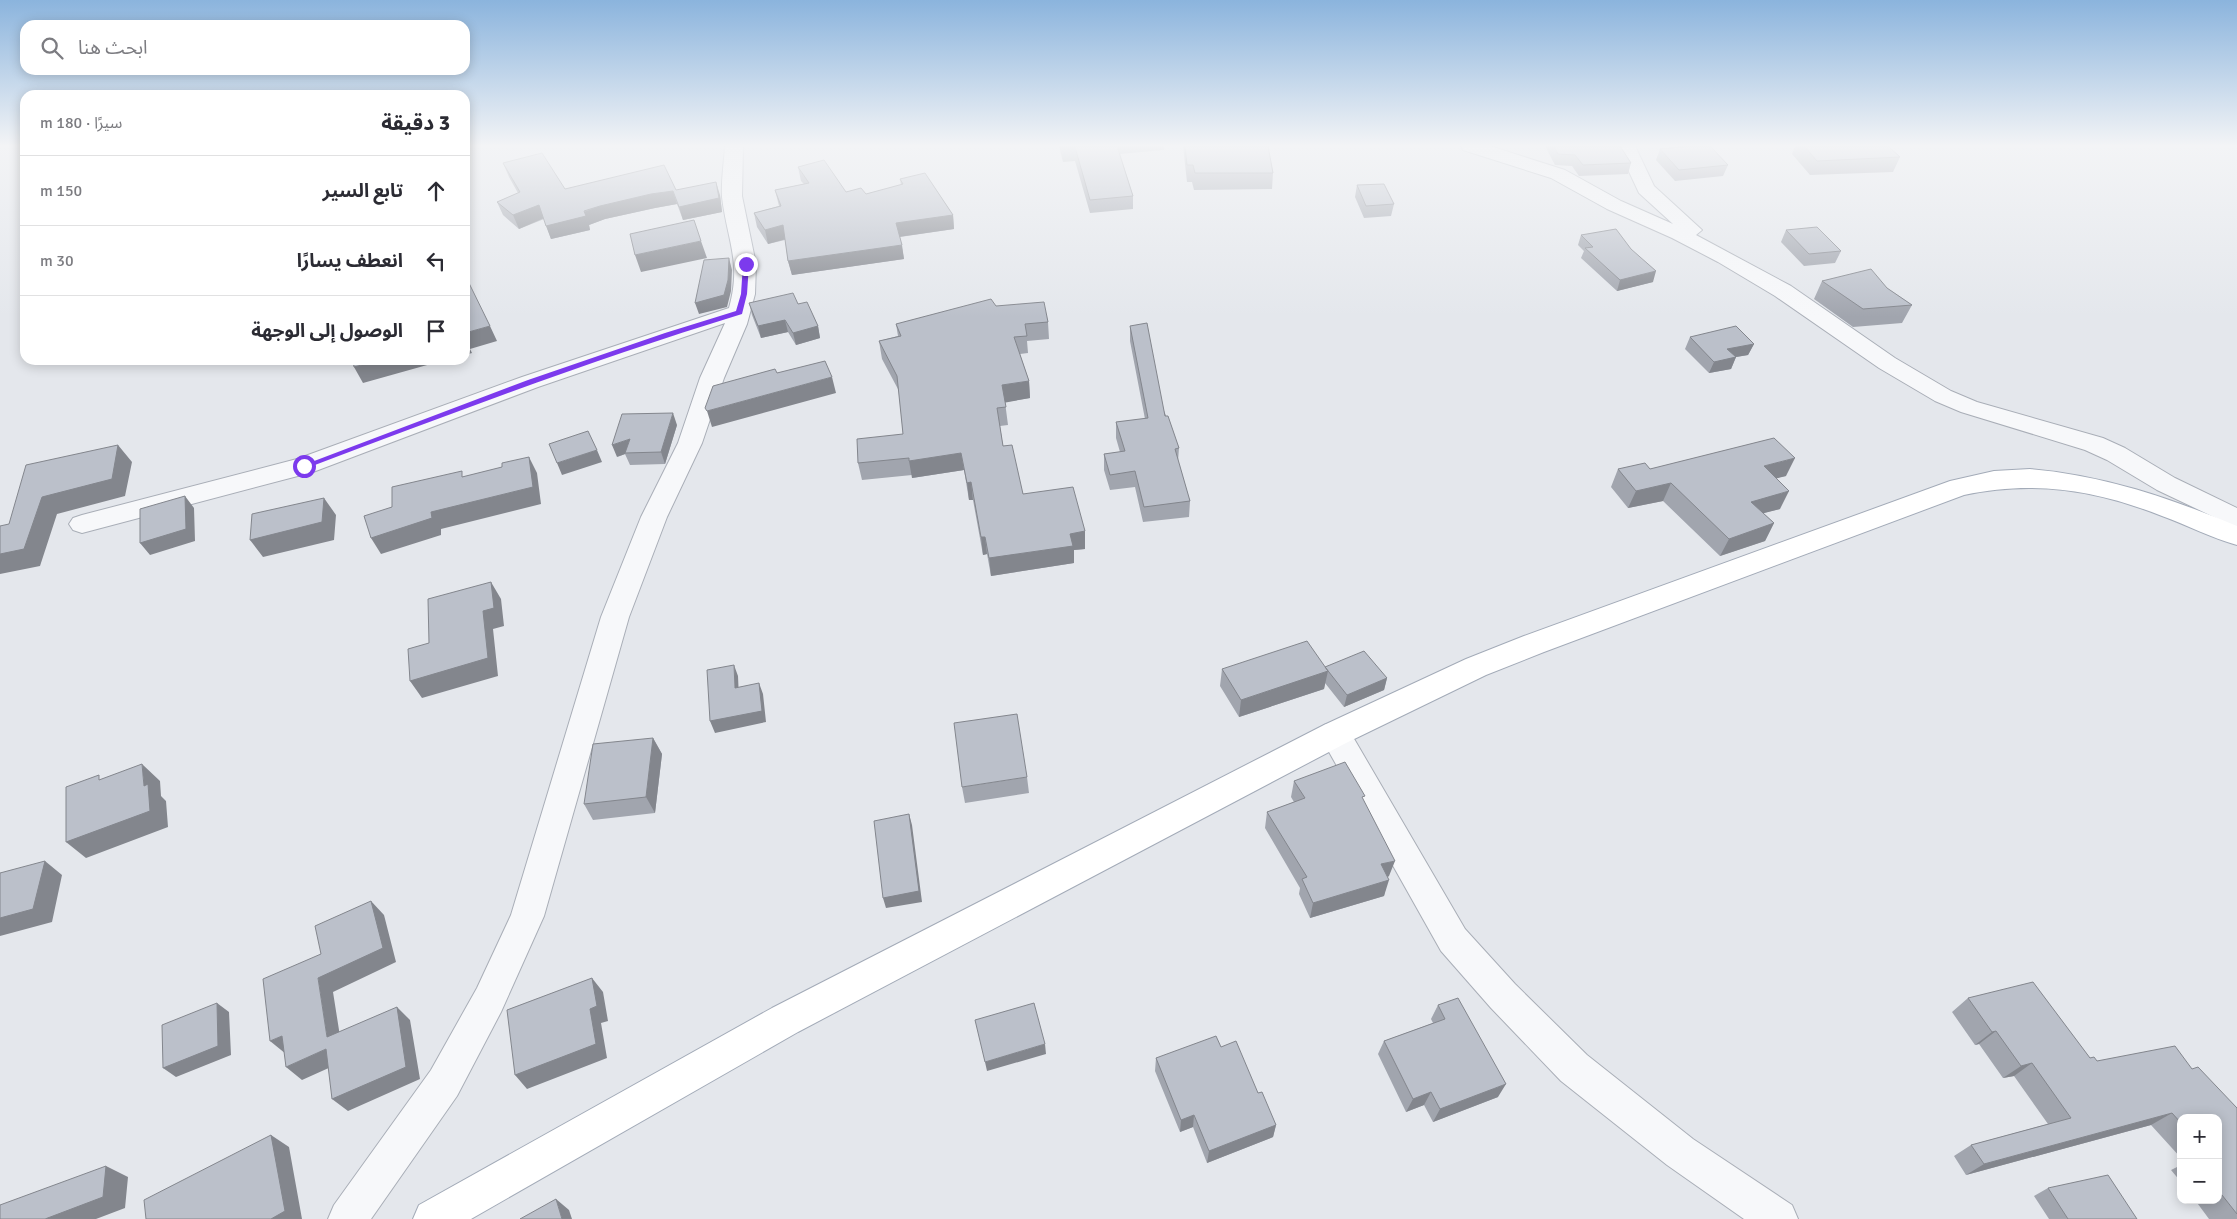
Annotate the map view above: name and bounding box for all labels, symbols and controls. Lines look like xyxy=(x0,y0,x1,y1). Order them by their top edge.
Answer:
search box xyxy=(20,20,470,75)
icon: search xyxy=(38,34,66,62)
text: ابحث هنا xyxy=(78,36,148,60)
text: 3 دقيقة xyxy=(381,110,450,136)
text: سيرًا · 180 m xyxy=(40,113,122,133)
icon: ahead xyxy=(422,177,450,205)
text: تابع السير xyxy=(323,179,403,203)
text: 150 m xyxy=(40,181,82,201)
icon: left xyxy=(422,247,450,275)
text: انعطف يسارًا xyxy=(297,249,403,273)
text: 30 m xyxy=(40,251,74,271)
route end xyxy=(735,253,758,276)
icon: arrive xyxy=(422,317,450,345)
text: الوصول إلى الوجهة xyxy=(251,319,403,343)
route start xyxy=(293,455,316,478)
map controls xyxy=(2177,1114,2222,1204)
button: + xyxy=(2177,1114,2222,1159)
button: − xyxy=(2177,1159,2222,1204)

